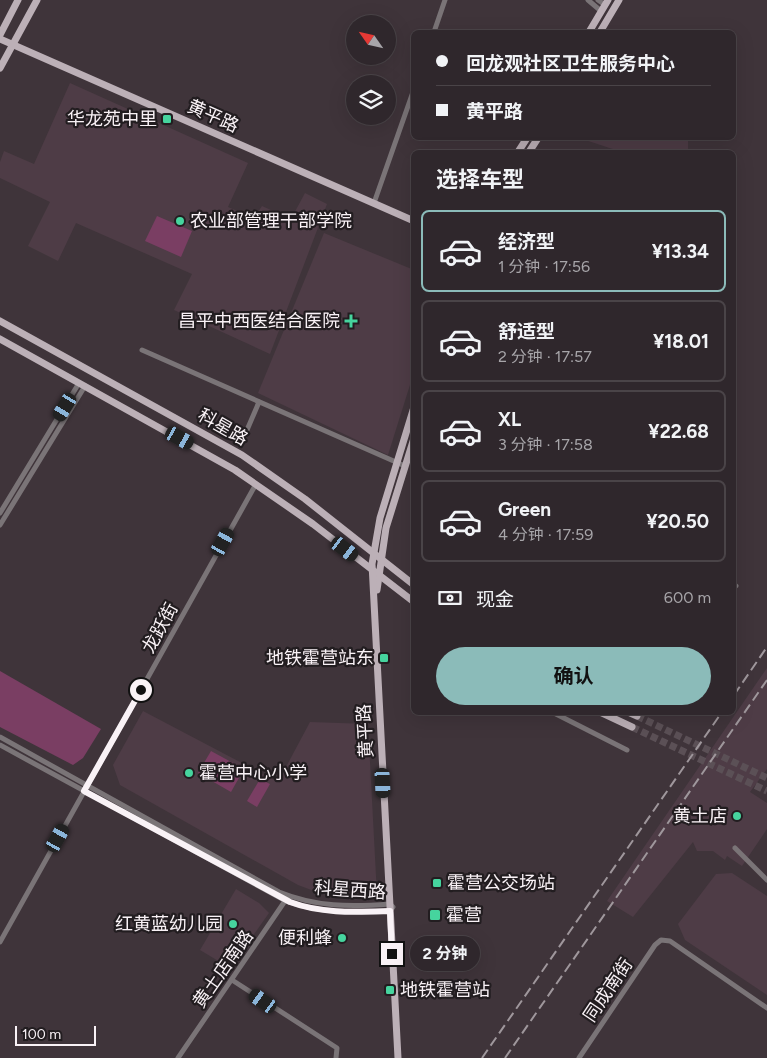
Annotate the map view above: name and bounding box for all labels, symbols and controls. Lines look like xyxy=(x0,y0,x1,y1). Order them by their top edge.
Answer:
north arrow xyxy=(346,15,396,65)
map controls xyxy=(346,15,396,125)
text: 回龙观社区卫生服务中心 xyxy=(466,52,675,75)
button: layers xyxy=(346,75,396,125)
street label: 黄平路 xyxy=(184,95,242,137)
text: 黄平路 xyxy=(466,100,523,123)
place label: 华龙苑中里 xyxy=(67,108,157,130)
marker: 华龙苑中里 xyxy=(161,113,173,125)
text: 选择车型 xyxy=(436,166,524,193)
place label: 农业部管理干部学院 xyxy=(190,210,352,232)
marker: 农业部管理干部学院 xyxy=(174,215,186,227)
icon: car xyxy=(438,229,483,274)
text: 经济型 xyxy=(498,230,555,253)
text: ¥13.34 xyxy=(652,240,709,263)
text: 1 分钟 · 17:56 xyxy=(498,257,590,276)
place label: 昌平中西医结合医院 xyxy=(178,310,340,332)
marker: 昌平中西医结合医院 xyxy=(344,314,358,328)
icon: car xyxy=(438,319,483,364)
text: 舒适型 xyxy=(498,320,555,343)
text: ¥18.01 xyxy=(653,330,709,353)
text: 2 分钟 · 17:57 xyxy=(498,347,592,366)
car xyxy=(50,390,79,424)
street label: 科星路 xyxy=(194,404,252,450)
text: XL xyxy=(498,408,521,431)
icon: car xyxy=(438,409,483,454)
text: ¥22.68 xyxy=(648,420,709,443)
car xyxy=(163,424,196,452)
text: 3 分钟 · 17:58 xyxy=(498,435,593,454)
text: Green xyxy=(498,498,551,521)
icon: car xyxy=(438,499,483,544)
text: ¥20.50 xyxy=(646,510,709,533)
car xyxy=(209,525,236,559)
text: 4 分钟 · 17:59 xyxy=(498,525,593,544)
car xyxy=(328,534,361,564)
icon: cash xyxy=(436,584,464,612)
text: 现金 xyxy=(476,588,514,611)
text: 600 m xyxy=(664,588,711,607)
street label: 龙跃街 xyxy=(137,599,183,657)
place label: 地铁霍营站东 xyxy=(266,647,374,669)
button: 确认 xyxy=(436,647,711,705)
marker: 地铁霍营站东 xyxy=(378,652,390,664)
route start xyxy=(130,679,152,701)
street label: 黄平路 xyxy=(353,703,377,759)
place label: 霍营中心小学 xyxy=(199,762,307,784)
marker: 霍营中心小学 xyxy=(183,767,195,779)
car xyxy=(374,768,391,798)
place label: 黄土店 xyxy=(673,805,727,827)
marker: 黄土店 xyxy=(731,810,743,822)
car xyxy=(44,821,71,855)
place label: 霍营公交场站 xyxy=(447,872,555,894)
street label: 科星西路 xyxy=(313,877,387,903)
marker: 霍营公交场站 xyxy=(431,877,443,889)
place label: 霍营 xyxy=(446,904,482,926)
marker: 霍营 xyxy=(428,908,442,922)
place label: 红黄蓝幼儿园 xyxy=(115,913,223,935)
marker: 红黄蓝幼儿园 xyxy=(227,918,239,930)
street label: 黄土店南路 xyxy=(188,926,258,1012)
place label: 便利蜂 xyxy=(278,927,332,949)
marker: 便利蜂 xyxy=(336,932,348,944)
callout: 2 分钟 xyxy=(410,936,480,972)
route end xyxy=(381,943,403,965)
text: 2 分钟 xyxy=(422,944,468,963)
street label: 同成南街 xyxy=(579,954,637,1026)
place label: 地铁霍营站 xyxy=(400,979,490,1001)
marker: 地铁霍营站 xyxy=(384,984,396,996)
car xyxy=(246,986,279,1016)
scale bar xyxy=(15,1023,96,1046)
text: 100 m xyxy=(22,1026,61,1043)

